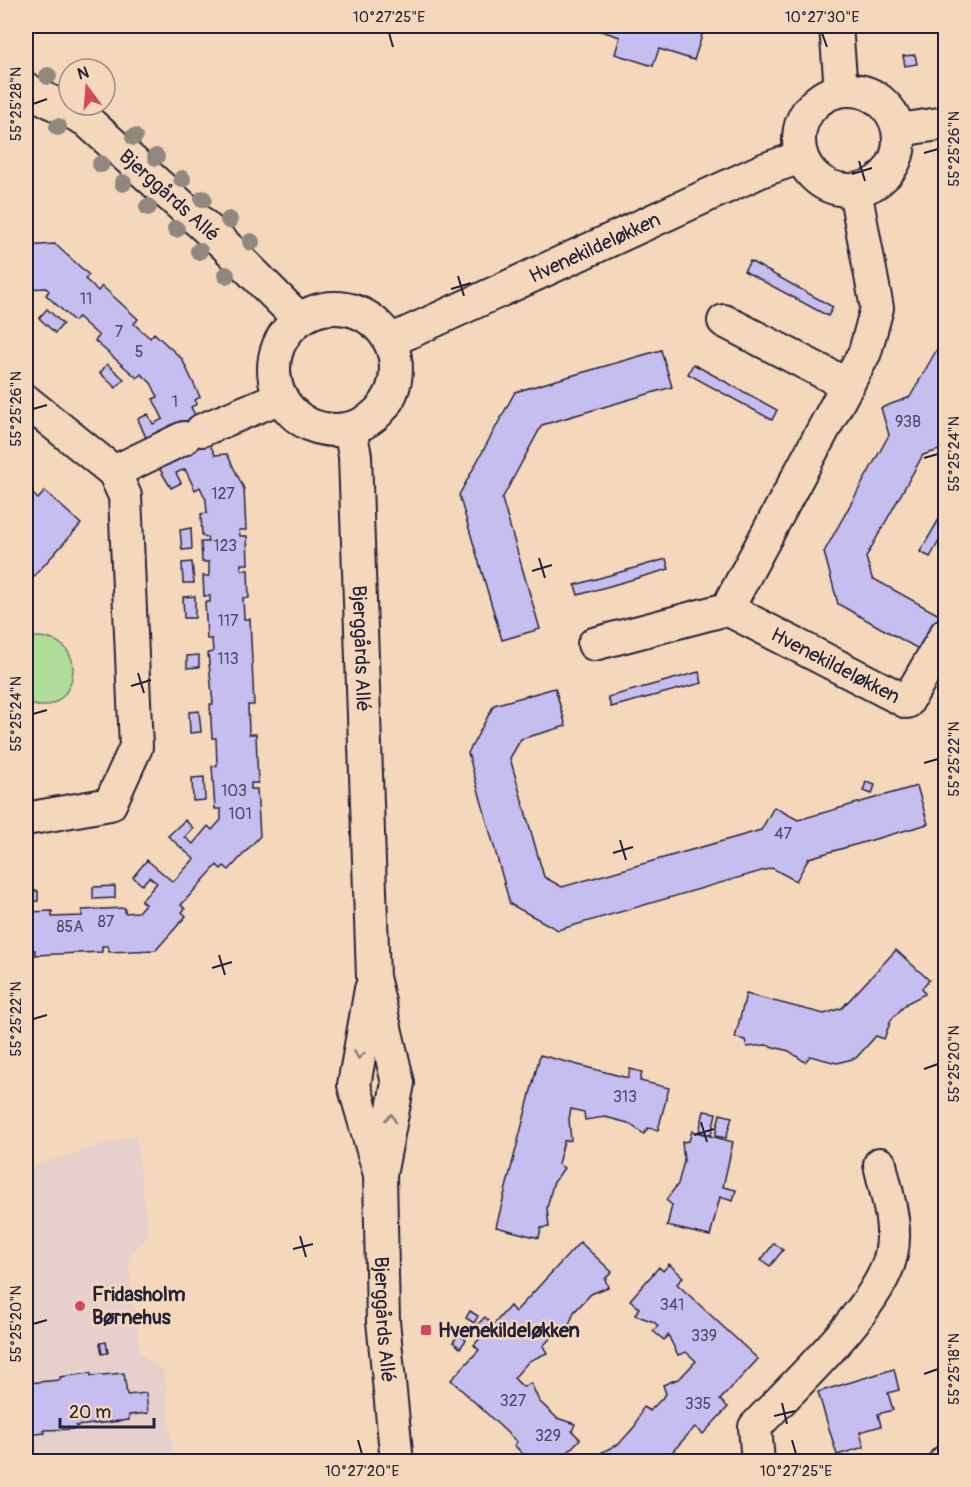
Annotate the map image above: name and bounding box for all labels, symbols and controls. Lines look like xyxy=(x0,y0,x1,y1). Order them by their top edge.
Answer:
text: 10°27'25"E xyxy=(353,8,425,27)
text: 10°27'30"E xyxy=(785,8,859,27)
north arrow xyxy=(57,57,117,117)
text: N xyxy=(75,62,91,85)
text: 55°25'28"N xyxy=(7,67,26,141)
text: 55°25'26"N xyxy=(945,111,964,187)
street label: Bjerggårds Allé xyxy=(114,144,225,247)
street label: Hvenekildeløkken xyxy=(525,206,664,288)
house number: 11 xyxy=(80,289,92,309)
house number: 7 xyxy=(115,322,124,342)
house number: 5 xyxy=(135,342,143,362)
text: 55°25'26"N xyxy=(7,371,26,447)
house number: 1 xyxy=(172,392,178,412)
house number: 93B xyxy=(895,412,921,432)
text: 55°25'24"N xyxy=(945,416,964,492)
house number: 127 xyxy=(211,484,235,504)
house number: 123 xyxy=(213,536,237,556)
street label: Bjerggårds Allé xyxy=(347,585,376,712)
house number: 117 xyxy=(218,611,239,631)
street label: Hvenekildeløkken xyxy=(767,622,905,709)
house number: 113 xyxy=(217,649,239,669)
text: 55°25'24"N xyxy=(7,676,26,752)
text: 55°25'22"N xyxy=(945,721,964,797)
house number: 103 xyxy=(221,781,247,801)
house number: 101 xyxy=(228,804,252,824)
house number: 47 xyxy=(774,824,792,844)
house number: 87 xyxy=(98,912,115,932)
house number: 85A xyxy=(56,917,84,937)
text: 55°25'22"N xyxy=(7,981,26,1057)
text: 55°25'20"N xyxy=(945,1025,964,1103)
one-way arrow xyxy=(353,1050,366,1060)
house number: 313 xyxy=(613,1087,637,1107)
one-way arrow xyxy=(384,1113,397,1123)
street label: Bjerggårds Allé xyxy=(369,1256,402,1384)
place label: Fridasholm Børnehus xyxy=(92,1282,186,1330)
text: 55°25'20"N xyxy=(7,1285,26,1363)
house number: 341 xyxy=(660,1295,684,1315)
marker: Fridasholm Børnehus xyxy=(73,1299,87,1313)
place label: Hvenekildeløkken xyxy=(438,1318,580,1343)
marker: Hvenekildeløkken xyxy=(419,1323,433,1337)
house number: 339 xyxy=(691,1326,717,1346)
text: 55°25'18"N xyxy=(945,1333,964,1405)
scale bar xyxy=(60,1391,154,1429)
house number: 327 xyxy=(500,1391,527,1411)
house number: 335 xyxy=(685,1394,711,1414)
text: 20 m xyxy=(69,1401,111,1424)
house number: 329 xyxy=(535,1426,561,1446)
text: 10°27'20"E xyxy=(325,1462,399,1481)
text: 10°27'25"E xyxy=(760,1462,832,1481)

